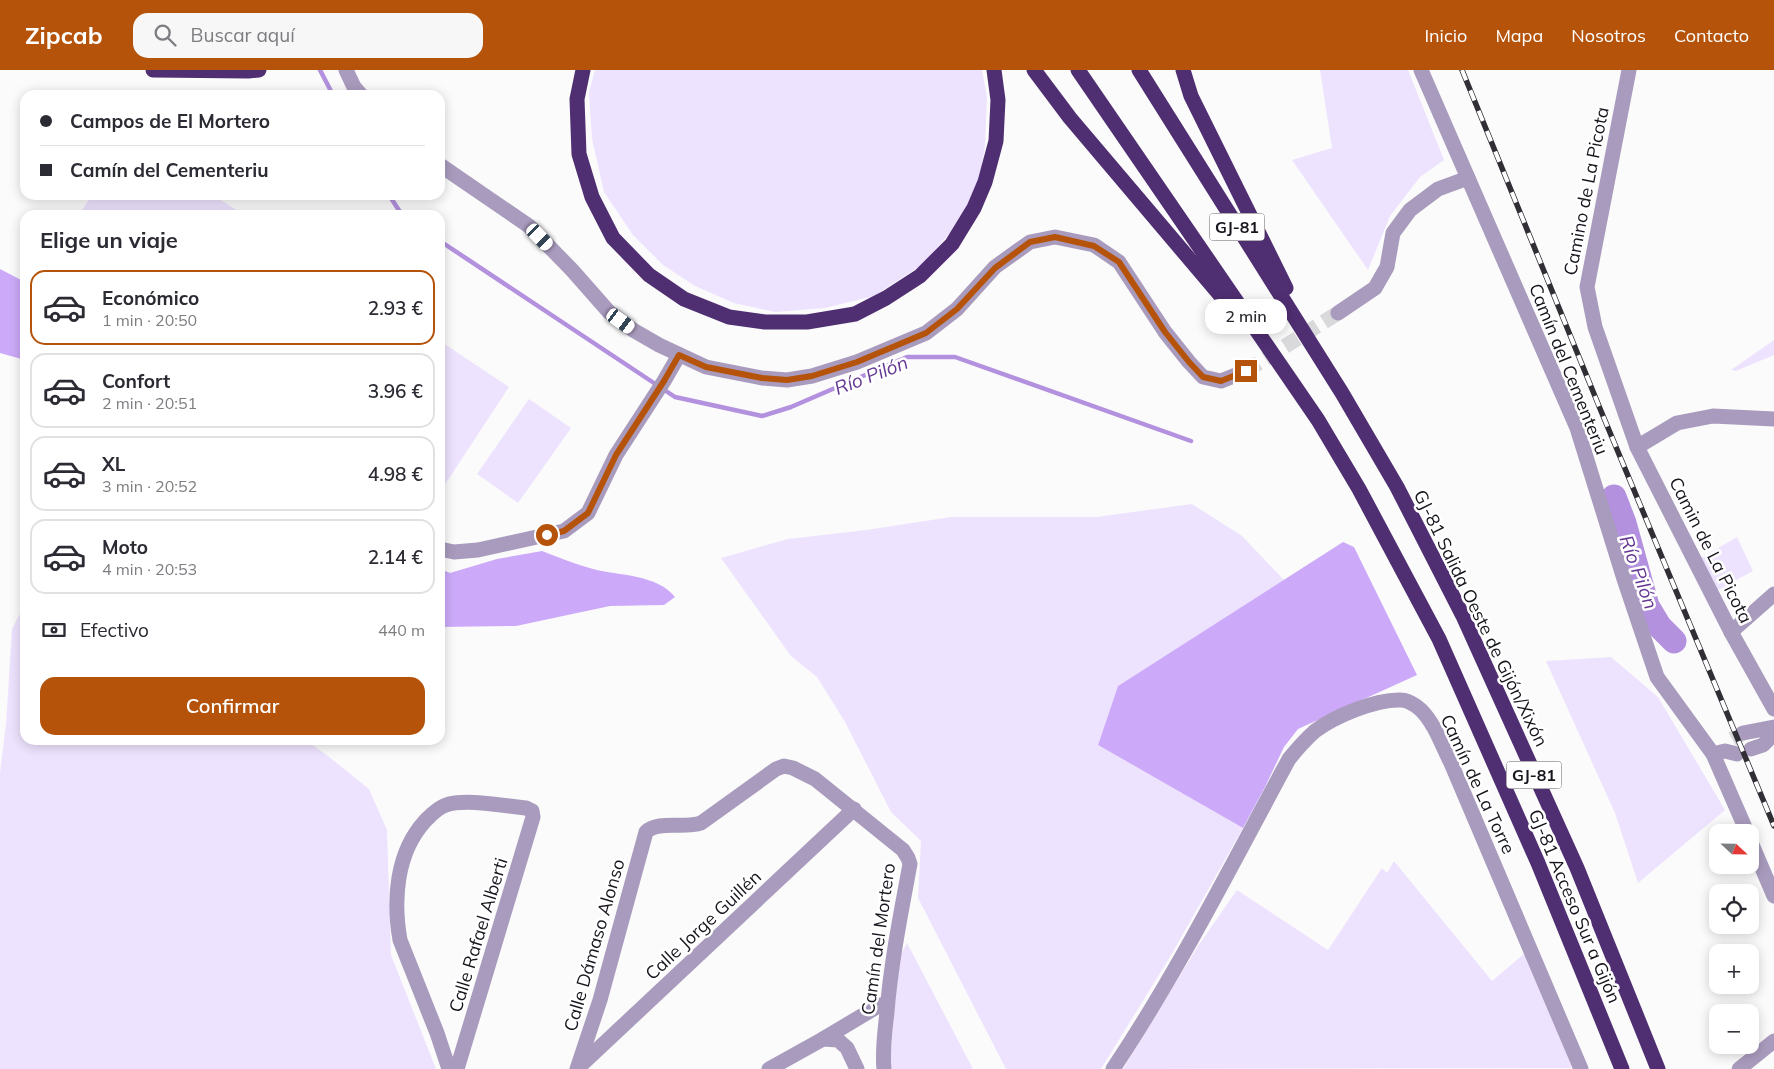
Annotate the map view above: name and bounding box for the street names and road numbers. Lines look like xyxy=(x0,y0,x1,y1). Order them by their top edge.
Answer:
street label: Camino de La Picota xyxy=(1558,105,1614,277)
road number: GJ-81 xyxy=(1210,214,1264,240)
street label: Camín del Cementeriu xyxy=(1524,280,1614,458)
street label: Camin de La Picota xyxy=(1664,473,1758,627)
street label: GJ-81 Salida Oeste de Gijón/Xixón xyxy=(1409,486,1553,750)
street label: Camín de La Torre xyxy=(1436,711,1520,857)
road number: GJ-81 xyxy=(1506,762,1562,788)
street label: GJ-81 Acceso Sur a Gijón xyxy=(1524,806,1626,1006)
street label: Calle Rafael Alberti xyxy=(444,855,512,1015)
street label: Calle Dámaso Alonso xyxy=(558,856,630,1034)
street label: Camín del Mortero xyxy=(856,862,900,1016)
street label: Calle Jorge Guillén xyxy=(640,865,766,985)

